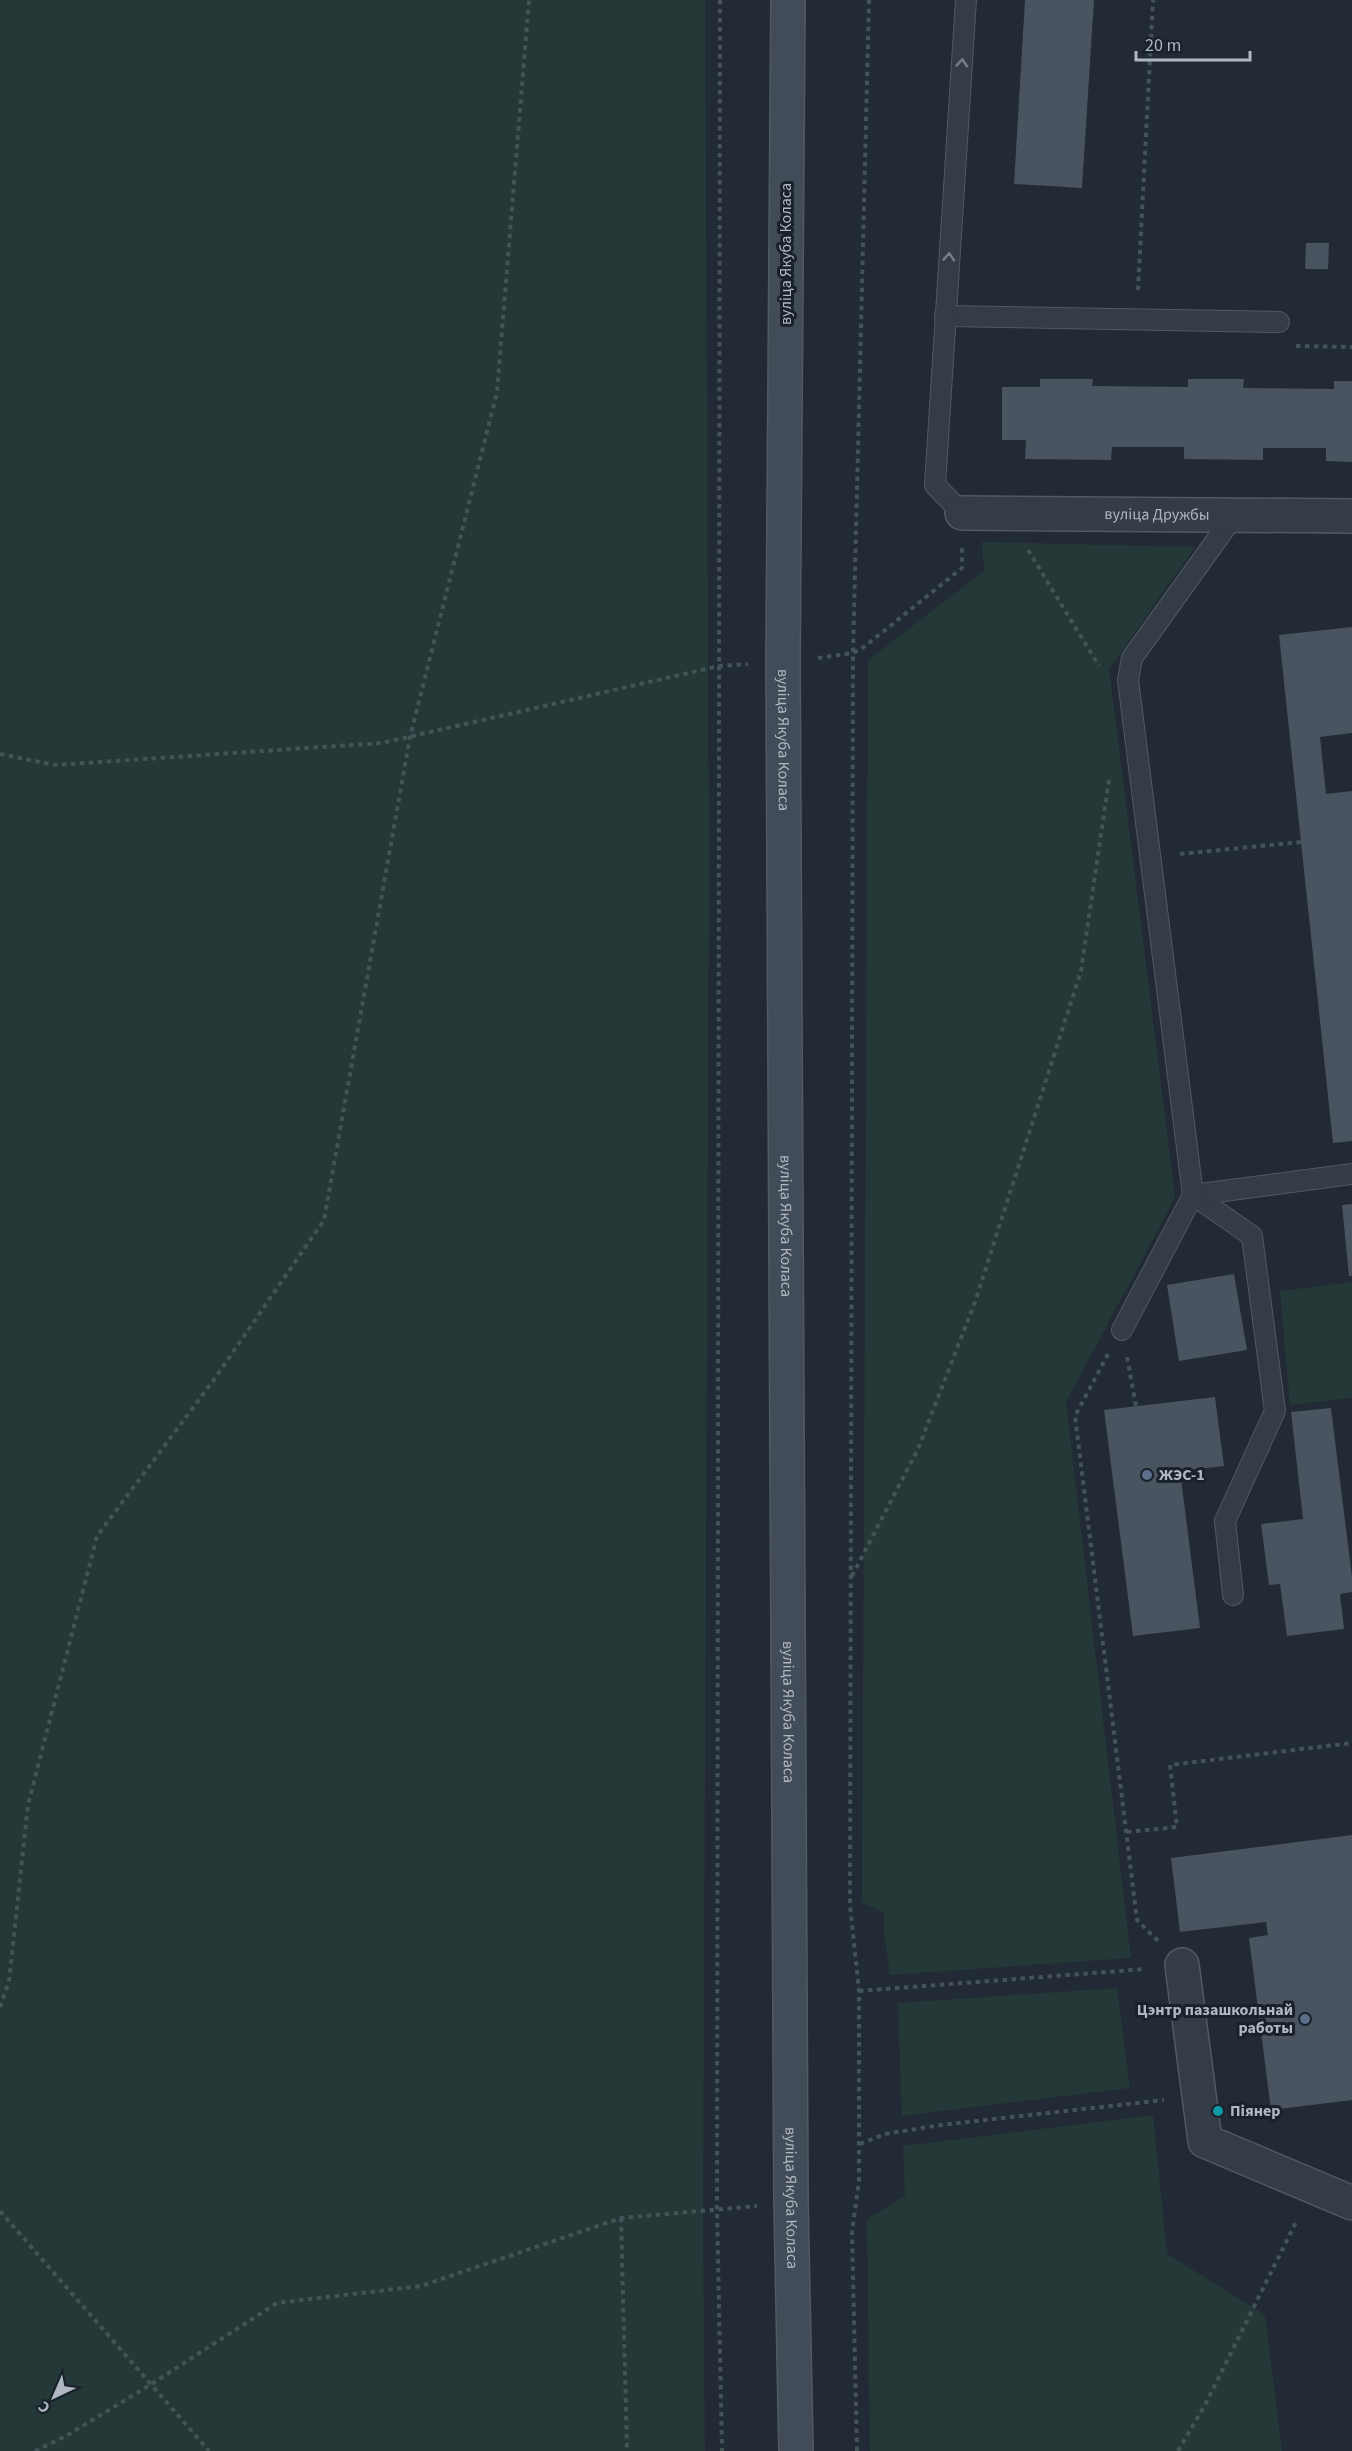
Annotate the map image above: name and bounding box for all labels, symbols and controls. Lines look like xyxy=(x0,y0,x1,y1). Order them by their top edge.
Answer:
scale bar xyxy=(1136,24,1250,62)
text: 20 m xyxy=(1145,33,1181,58)
one-way arrow xyxy=(955,58,968,67)
street label: вуліца Якуба Коласа xyxy=(775,183,797,325)
one-way arrow xyxy=(942,253,955,262)
street label: вуліца Дружбы xyxy=(1104,503,1210,526)
street label: вуліца Якуба Коласа xyxy=(772,669,795,811)
street label: вуліца Якуба Коласа xyxy=(775,1155,797,1297)
place label: ЖЭС-1 xyxy=(1159,1464,1205,1486)
marker: ЖЭС-1 xyxy=(1140,1468,1154,1482)
street label: вуліца Якуба Коласа xyxy=(777,1641,800,1783)
place label: Цэнтр пазашкольнай работы xyxy=(1137,1999,1293,2039)
marker: Цэнтр пазашкольнай работы xyxy=(1298,2012,1312,2026)
place label: Піянер xyxy=(1230,2100,1281,2122)
marker: Піянер xyxy=(1211,2104,1225,2118)
street label: вуліца Якуба Коласа xyxy=(780,2127,803,2269)
north arrow xyxy=(24,2367,84,2427)
text: С xyxy=(33,2396,55,2418)

